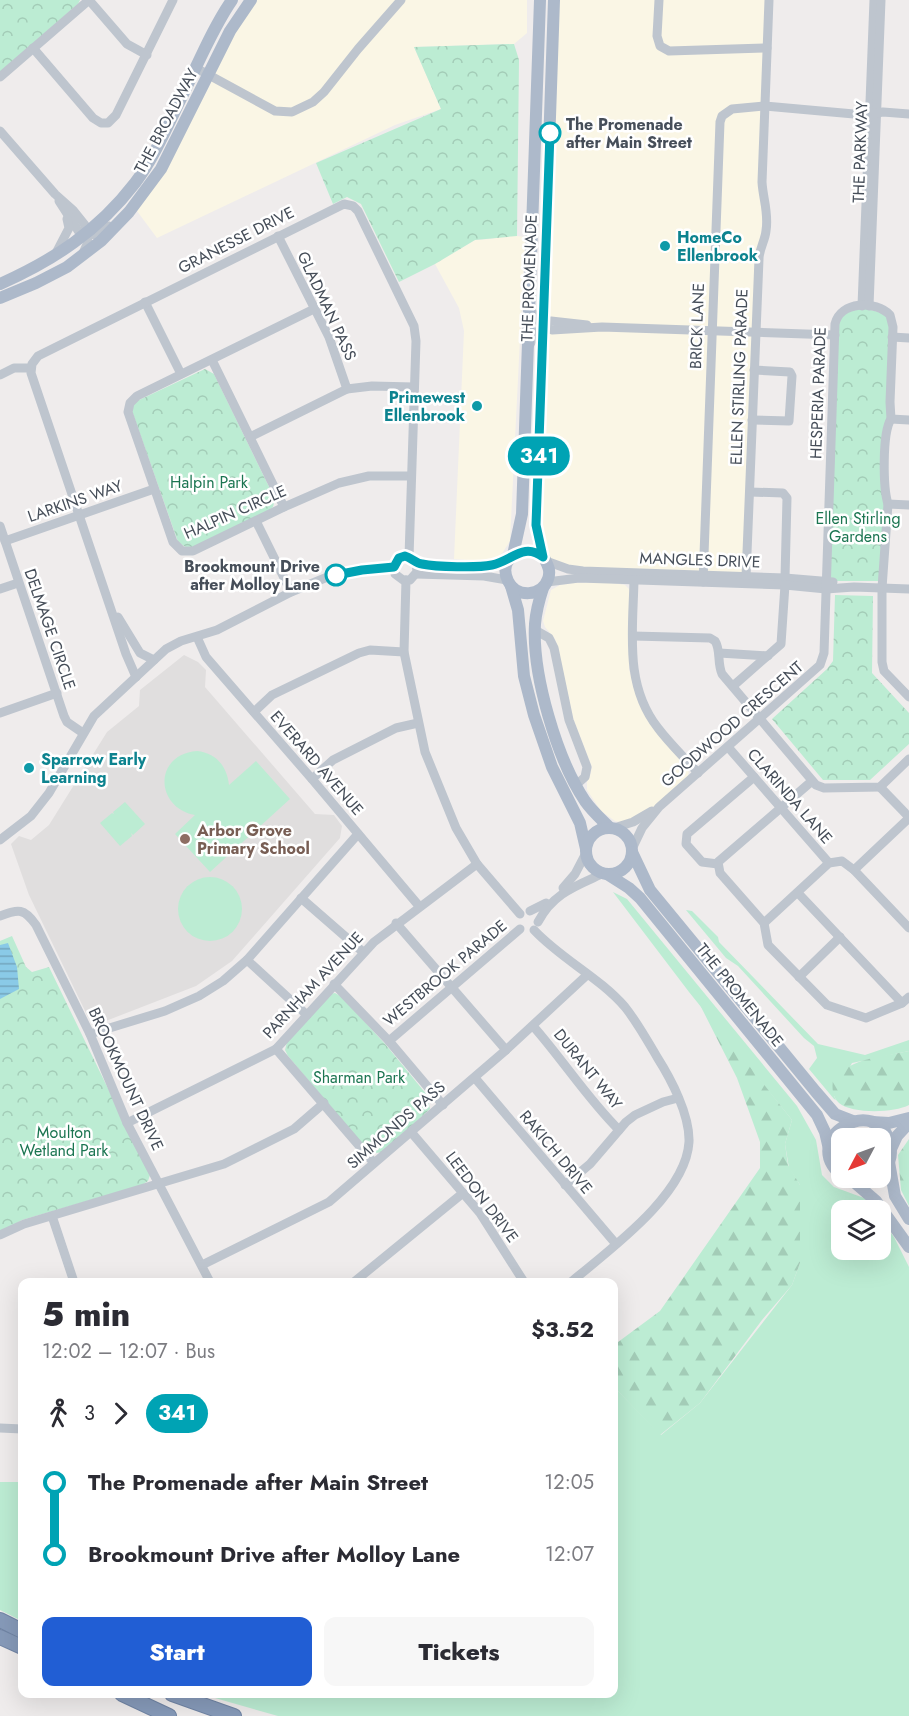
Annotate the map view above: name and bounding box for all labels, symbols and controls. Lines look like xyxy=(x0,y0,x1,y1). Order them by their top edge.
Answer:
street label: THE BROADWAY xyxy=(129,64,203,178)
street label: THE PARKWAY xyxy=(847,101,873,203)
place label: The Promenade after Main Street xyxy=(566,113,693,154)
marker: The Promenade after Main Street xyxy=(539,122,561,144)
street label: GRANESSE DRIVE xyxy=(174,201,298,279)
street label: THE PROMENADE xyxy=(515,214,543,342)
place label: HomeCo Ellenbrook xyxy=(677,226,759,267)
marker: HomeCo Ellenbrook xyxy=(658,239,672,253)
street label: GLADMAN PASS xyxy=(292,248,362,365)
street label: BRICK LANE xyxy=(684,283,710,369)
street label: ELLEN STIRLING PARADE xyxy=(724,288,754,466)
street label: HESPERIA PARADE xyxy=(804,327,832,459)
place label: Primewest Ellenbrook xyxy=(384,386,466,427)
marker: Primewest Ellenbrook xyxy=(470,399,484,413)
line badge: 341 xyxy=(504,436,574,476)
text: 341 xyxy=(520,441,558,471)
park label: Halpin Park xyxy=(170,471,249,494)
street label: LARKINS WAY xyxy=(25,474,125,528)
street label: HALPIN CIRCLE xyxy=(180,479,290,545)
park label: Ellen Stirling Gardens xyxy=(815,507,901,548)
street label: MANGLES DRIVE xyxy=(639,546,761,574)
place label: Brookmount Drive after Molloy Lane xyxy=(184,555,320,596)
marker: Brookmount Drive after Molloy Lane xyxy=(325,564,347,586)
street label: DELMAGE CIRCLE xyxy=(18,565,82,693)
street label: GOODWOOD CRESCENT xyxy=(656,655,809,792)
street label: EVERARD AVENUE xyxy=(265,706,369,820)
street label: CLARINDA LANE xyxy=(742,743,838,849)
place label: Sparrow Early Learning xyxy=(41,748,147,789)
marker: Sparrow Early Learning xyxy=(22,761,36,775)
place label: Arbor Grove Primary School xyxy=(196,819,310,860)
marker: Arbor Grove Primary School xyxy=(178,832,192,846)
street label: WESTBROOK PARADE xyxy=(378,914,512,1032)
street label: PARNHAM AVENUE xyxy=(257,926,369,1044)
street label: THE PROMENADE xyxy=(691,938,789,1052)
street label: BROOKMOUNT DRIVE xyxy=(83,1004,169,1154)
street label: DURANT WAY xyxy=(548,1024,628,1114)
park label: Sharman Park xyxy=(313,1066,406,1089)
street label: SIMMONDS PASS xyxy=(342,1076,450,1174)
street label: RAKICH DRIVE xyxy=(514,1105,598,1199)
park label: Moulton Wetland Park xyxy=(20,1121,109,1162)
north arrow xyxy=(831,1128,891,1188)
map controls xyxy=(831,1128,891,1260)
street label: LEEDON DRIVE xyxy=(440,1147,524,1247)
button: layers xyxy=(831,1200,891,1260)
text: 5 min xyxy=(42,1291,130,1338)
text: $3.52 xyxy=(531,1313,594,1345)
text: 12:02 – 12:07 · Bus xyxy=(42,1337,215,1366)
icon: walk xyxy=(42,1397,75,1430)
icon: forward xyxy=(104,1397,137,1430)
text: 341 xyxy=(158,1398,196,1428)
text: 3 xyxy=(84,1399,95,1428)
text: The Promenade after Main Street xyxy=(88,1466,428,1498)
text: 12:05 xyxy=(544,1468,594,1497)
text: Brookmount Drive after Molloy Lane xyxy=(88,1538,460,1570)
text: 12:07 xyxy=(545,1540,594,1569)
button: Start xyxy=(42,1617,312,1686)
button: Tickets xyxy=(324,1617,594,1686)

